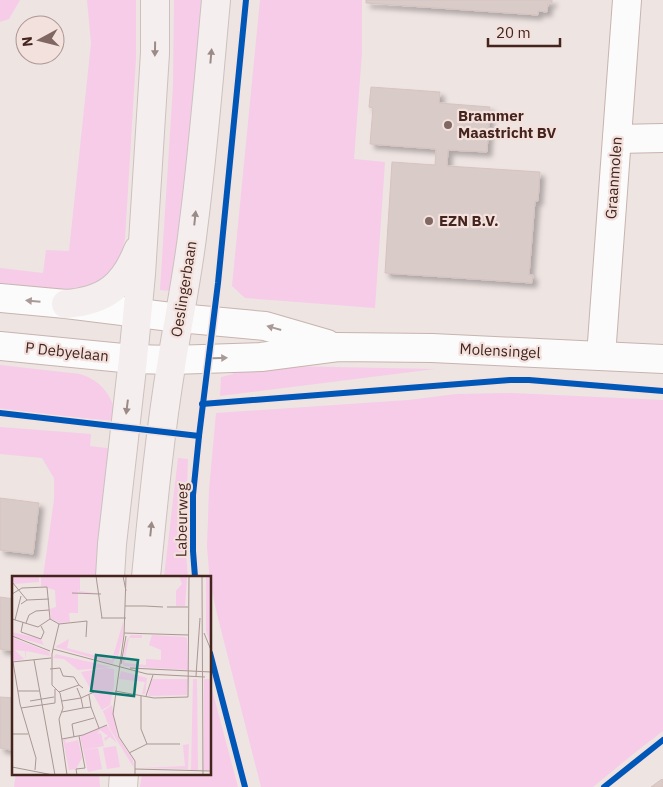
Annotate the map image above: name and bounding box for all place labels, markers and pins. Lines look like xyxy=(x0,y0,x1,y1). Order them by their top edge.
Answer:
place label: Brammer Maastricht BV xyxy=(458,106,556,142)
marker: Brammer Maastricht BV xyxy=(442,119,454,131)
place label: EZN B.V. xyxy=(439,211,499,230)
marker: EZN B.V. xyxy=(423,215,435,227)

